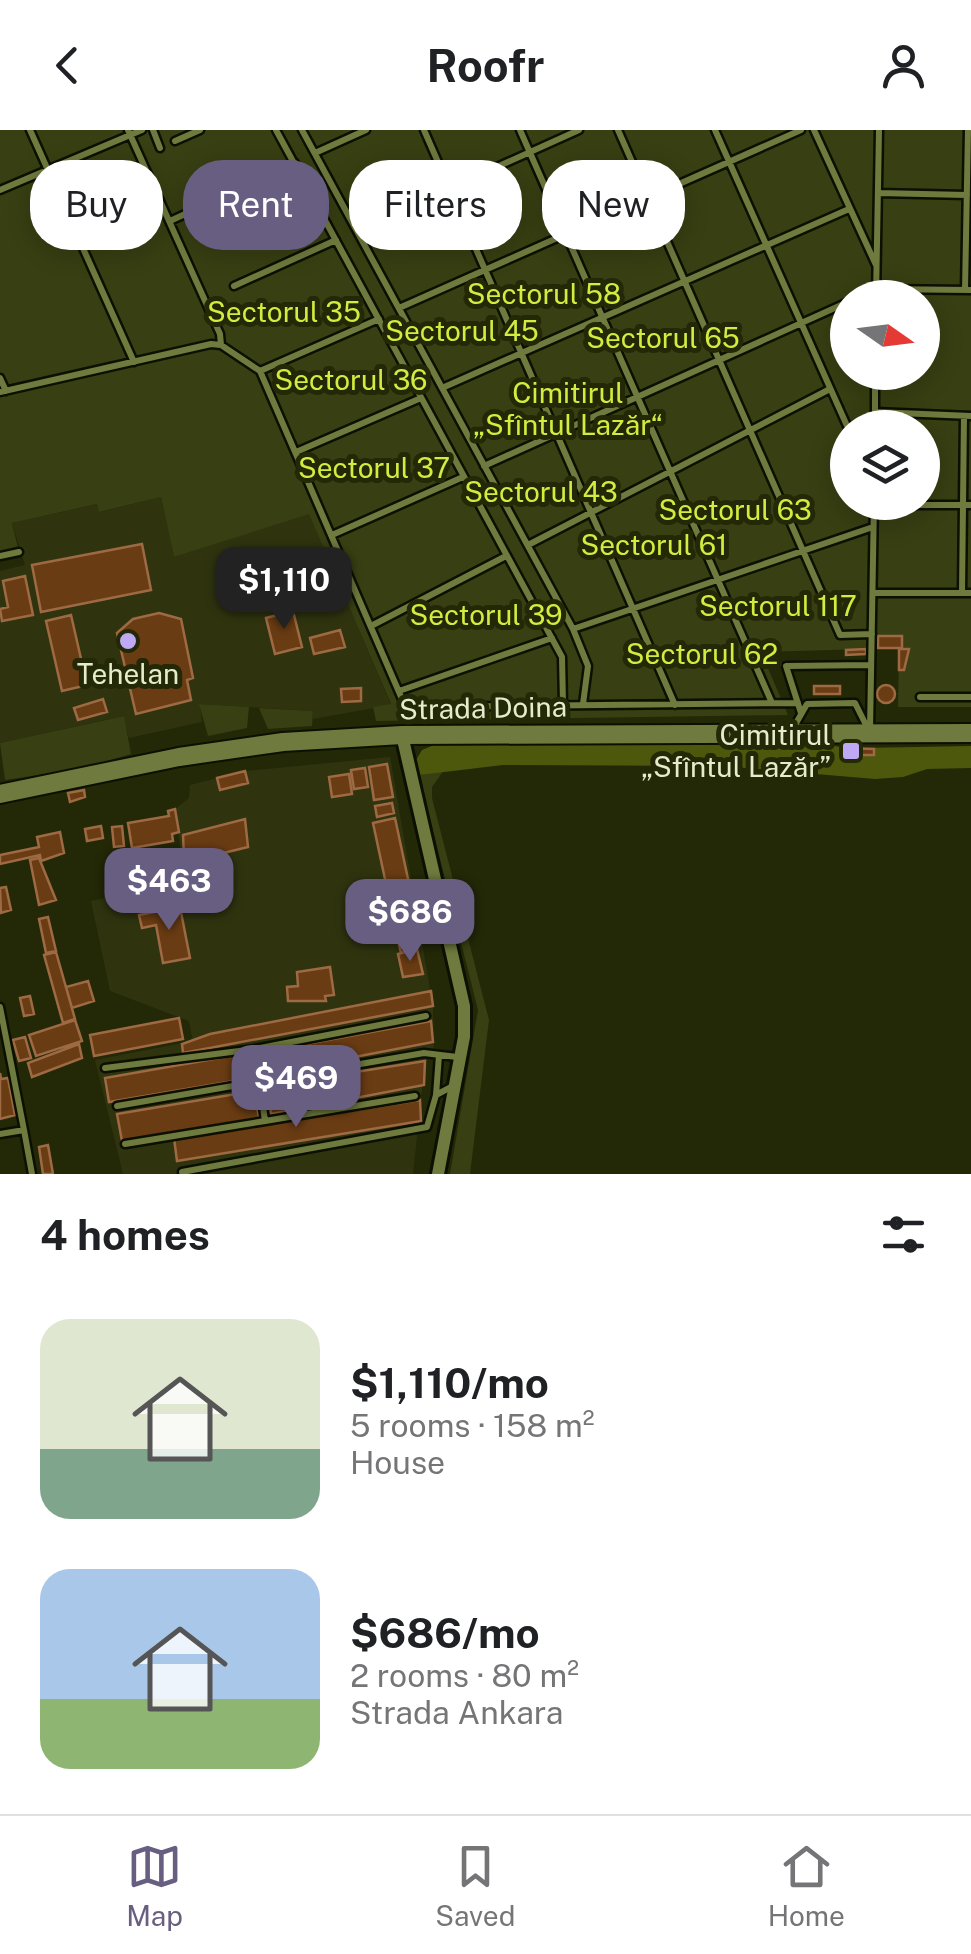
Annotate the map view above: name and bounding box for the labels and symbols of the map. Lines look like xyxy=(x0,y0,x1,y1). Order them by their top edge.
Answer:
park label: Sectorul 58 xyxy=(467,277,621,310)
north arrow xyxy=(830,280,940,390)
park label: Sectorul 35 xyxy=(207,295,361,328)
park label: Sectorul 45 xyxy=(385,314,539,347)
park label: Sectorul 65 xyxy=(586,321,740,354)
park label: Sectorul 36 xyxy=(274,363,428,396)
park label: Cimitirul „Sfîntul Lazăr“ xyxy=(473,376,663,441)
park label: Sectorul 37 xyxy=(298,451,450,484)
park label: Sectorul 43 xyxy=(464,475,618,508)
park label: Sectorul 63 xyxy=(658,493,812,526)
park label: Sectorul 61 xyxy=(580,528,728,561)
pin: $1,110 xyxy=(203,547,365,632)
park label: Sectorul 117 xyxy=(699,589,857,622)
park label: Sectorul 39 xyxy=(409,598,563,631)
marker: Tehelan xyxy=(117,630,139,652)
park label: Sectorul 62 xyxy=(626,637,778,670)
place label: Tehelan xyxy=(77,657,179,690)
street label: Strada Doina xyxy=(399,690,567,725)
place label: Cimitirul „Sfîntul Lazăr” xyxy=(641,718,831,783)
marker: Cimitirul „Sfîntul Lazăr” xyxy=(840,740,862,762)
pin: $463 xyxy=(110,848,228,933)
pin: $686 xyxy=(351,879,469,964)
pin: $469 xyxy=(237,1045,355,1130)

